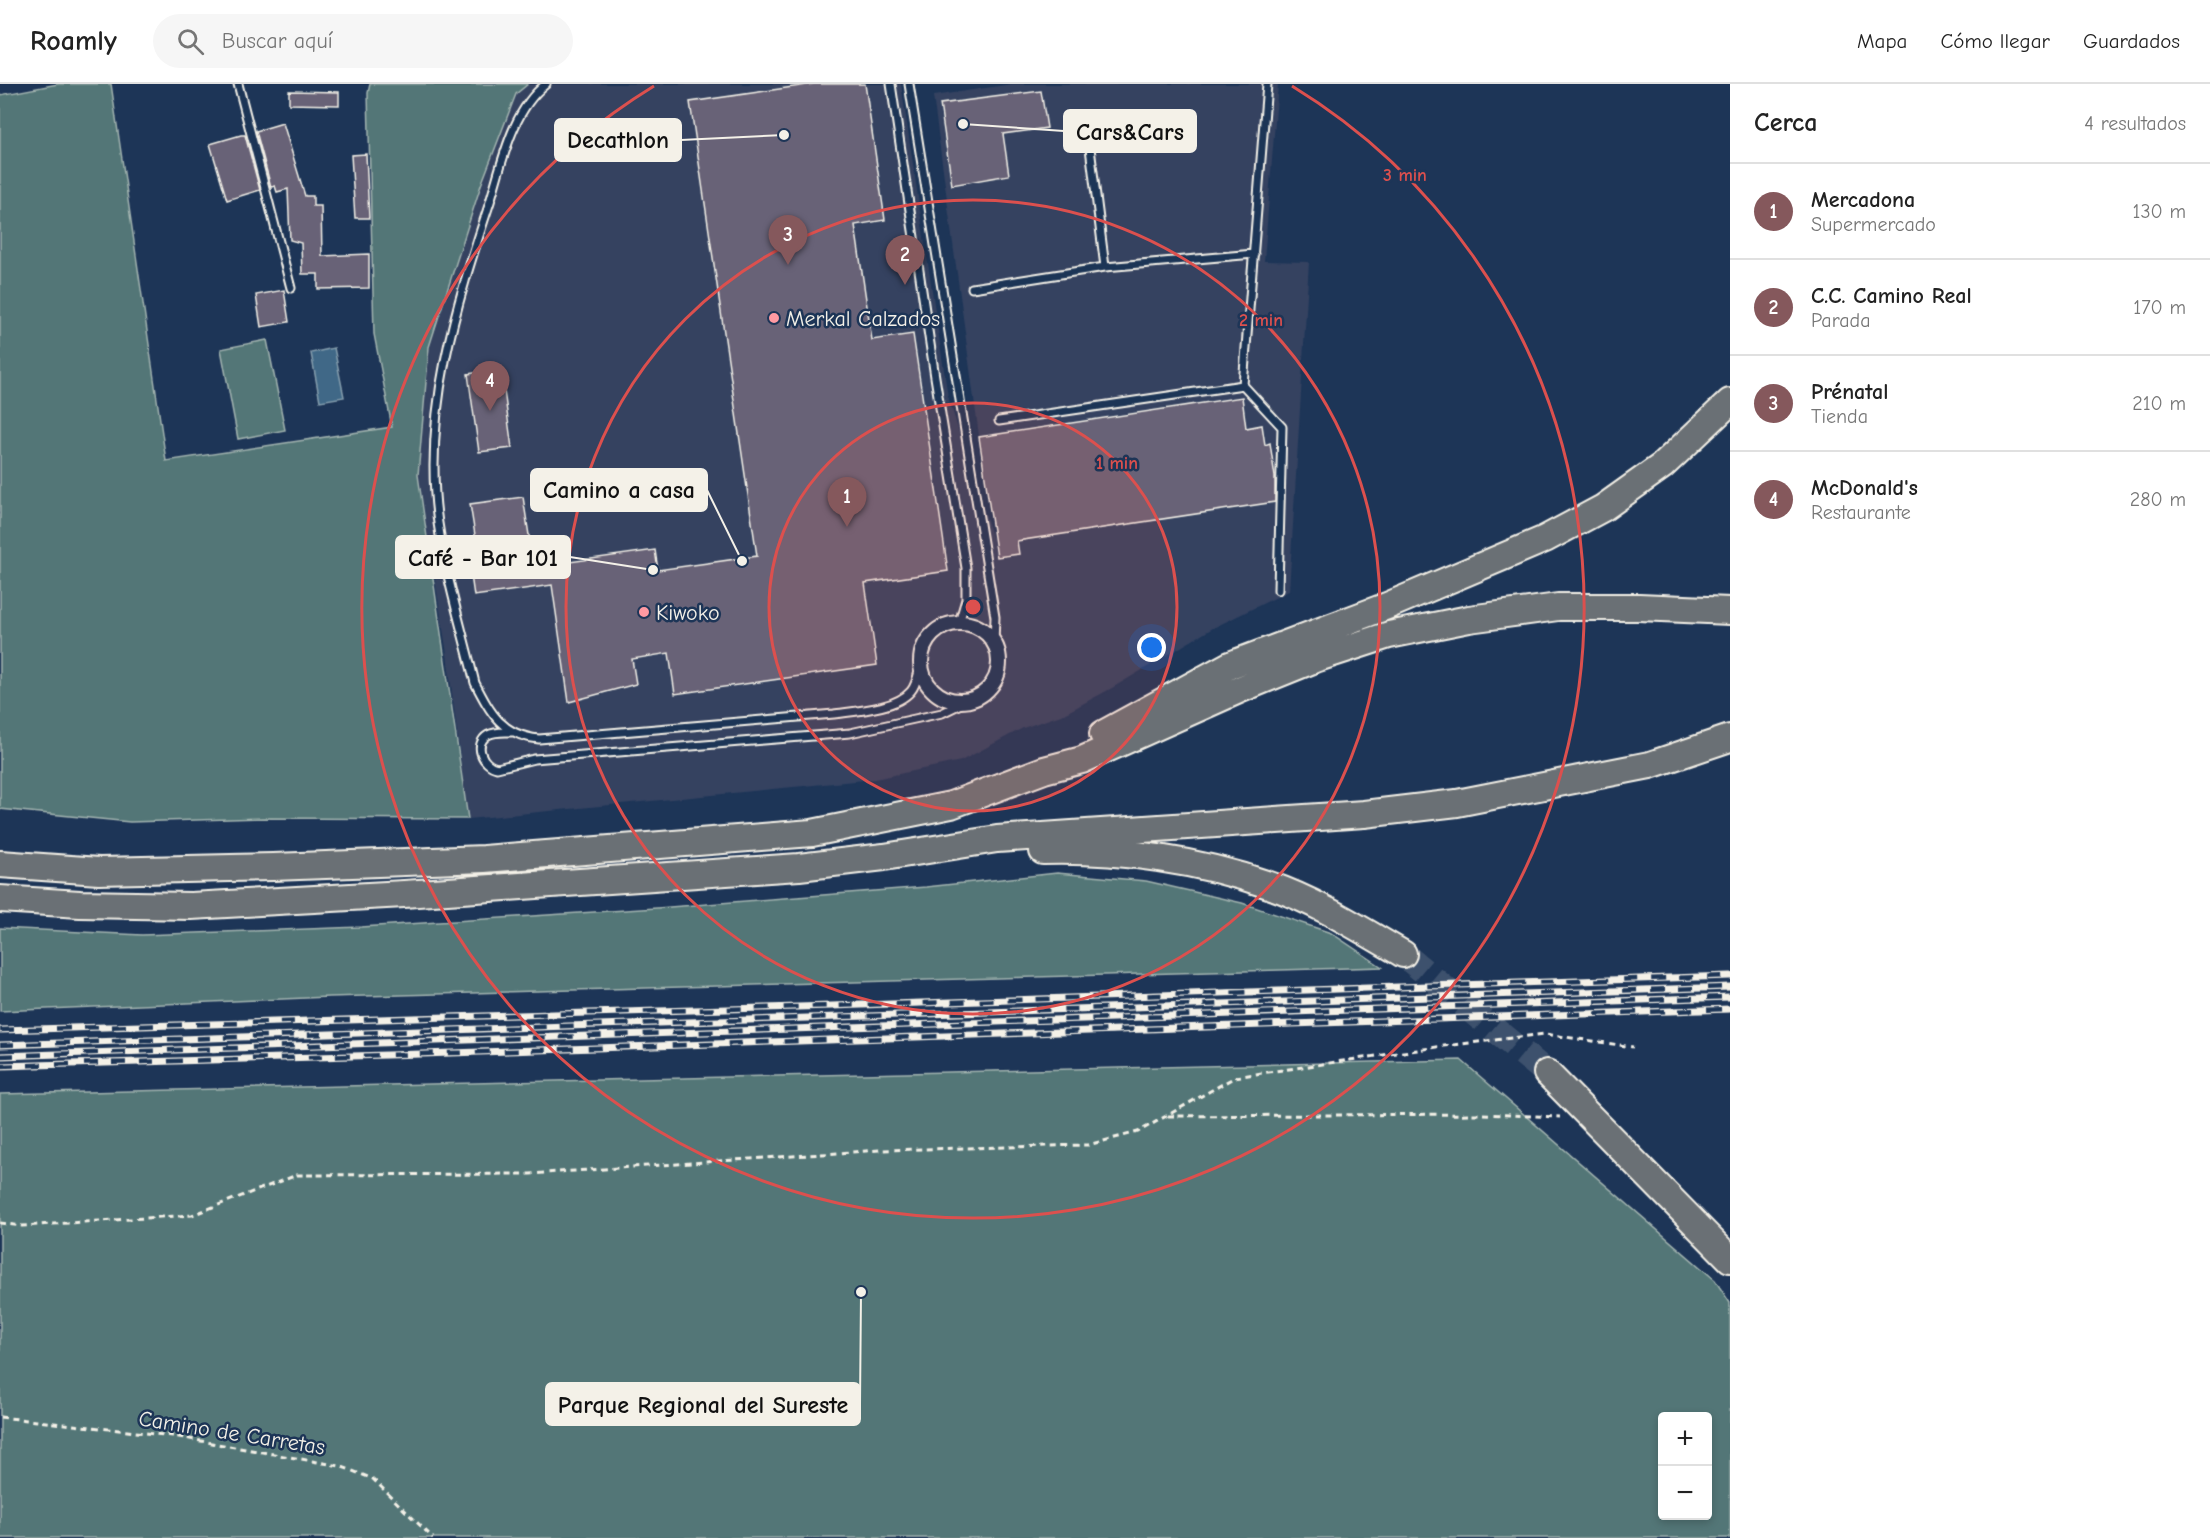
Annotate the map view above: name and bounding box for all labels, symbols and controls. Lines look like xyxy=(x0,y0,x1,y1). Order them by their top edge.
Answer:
search box xyxy=(153,14,573,68)
text: Roamly xyxy=(30,25,117,57)
icon: search xyxy=(174,25,207,58)
text: Buscar aquí xyxy=(222,28,333,54)
text: Mapa xyxy=(1857,29,1907,53)
text: Cómo llegar xyxy=(1940,29,2050,53)
text: Guardados xyxy=(2083,29,2180,53)
text: Cerca xyxy=(1754,108,1818,138)
callout: Cars&Cars xyxy=(1064,110,1196,152)
text: 4 resultados xyxy=(2084,112,2186,135)
text: Cars&Cars xyxy=(1076,118,1184,146)
callout: Decathlon xyxy=(555,119,681,161)
text: Decathlon xyxy=(567,126,669,154)
text: 3 min xyxy=(1383,165,1427,186)
text: Mercadona xyxy=(1811,187,1915,213)
text: 1 xyxy=(1770,200,1777,223)
text: 130 m xyxy=(2133,200,2186,223)
text: Supermercado xyxy=(1811,213,1936,236)
pin: 3 xyxy=(768,216,808,265)
pin: 2 xyxy=(886,236,924,285)
text: C.C. Camino Real xyxy=(1811,283,1972,309)
text: 2 xyxy=(1769,296,1778,319)
text: 170 m xyxy=(2133,296,2186,319)
place label: Merkal Calzados xyxy=(786,306,940,332)
text: Parada xyxy=(1811,309,1870,332)
text: 2 min xyxy=(1239,310,1283,331)
marker: Merkal Calzados xyxy=(767,311,781,325)
pin: 4 xyxy=(470,362,510,411)
text: Prénatal xyxy=(1811,379,1888,405)
text: 3 xyxy=(1769,392,1778,415)
text: 210 m xyxy=(2132,392,2186,415)
text: Tienda xyxy=(1811,405,1868,428)
text: 1 min xyxy=(1096,453,1138,474)
callout: Camino a casa xyxy=(531,469,707,511)
text: McDonald's xyxy=(1811,475,1918,501)
text: Camino a casa xyxy=(543,476,695,504)
pin: 1 xyxy=(828,478,866,527)
text: 4 xyxy=(1769,488,1778,511)
text: 280 m xyxy=(2130,488,2186,511)
text: Restaurante xyxy=(1811,501,1911,524)
callout: Café - Bar 101 xyxy=(396,536,570,578)
text: Café - Bar 101 xyxy=(408,544,558,572)
centre of rings xyxy=(963,597,983,617)
place label: Kiwoko xyxy=(656,600,720,626)
marker: Kiwoko xyxy=(637,605,651,619)
your location xyxy=(1137,633,1166,662)
callout: Parque Regional del Sureste xyxy=(546,1383,860,1425)
text: Parque Regional del Sureste xyxy=(558,1391,848,1419)
street label: Camino de Carretas xyxy=(137,1405,327,1461)
map controls xyxy=(1658,1412,1712,1520)
button: + xyxy=(1658,1412,1712,1466)
button: − xyxy=(1658,1466,1712,1520)

